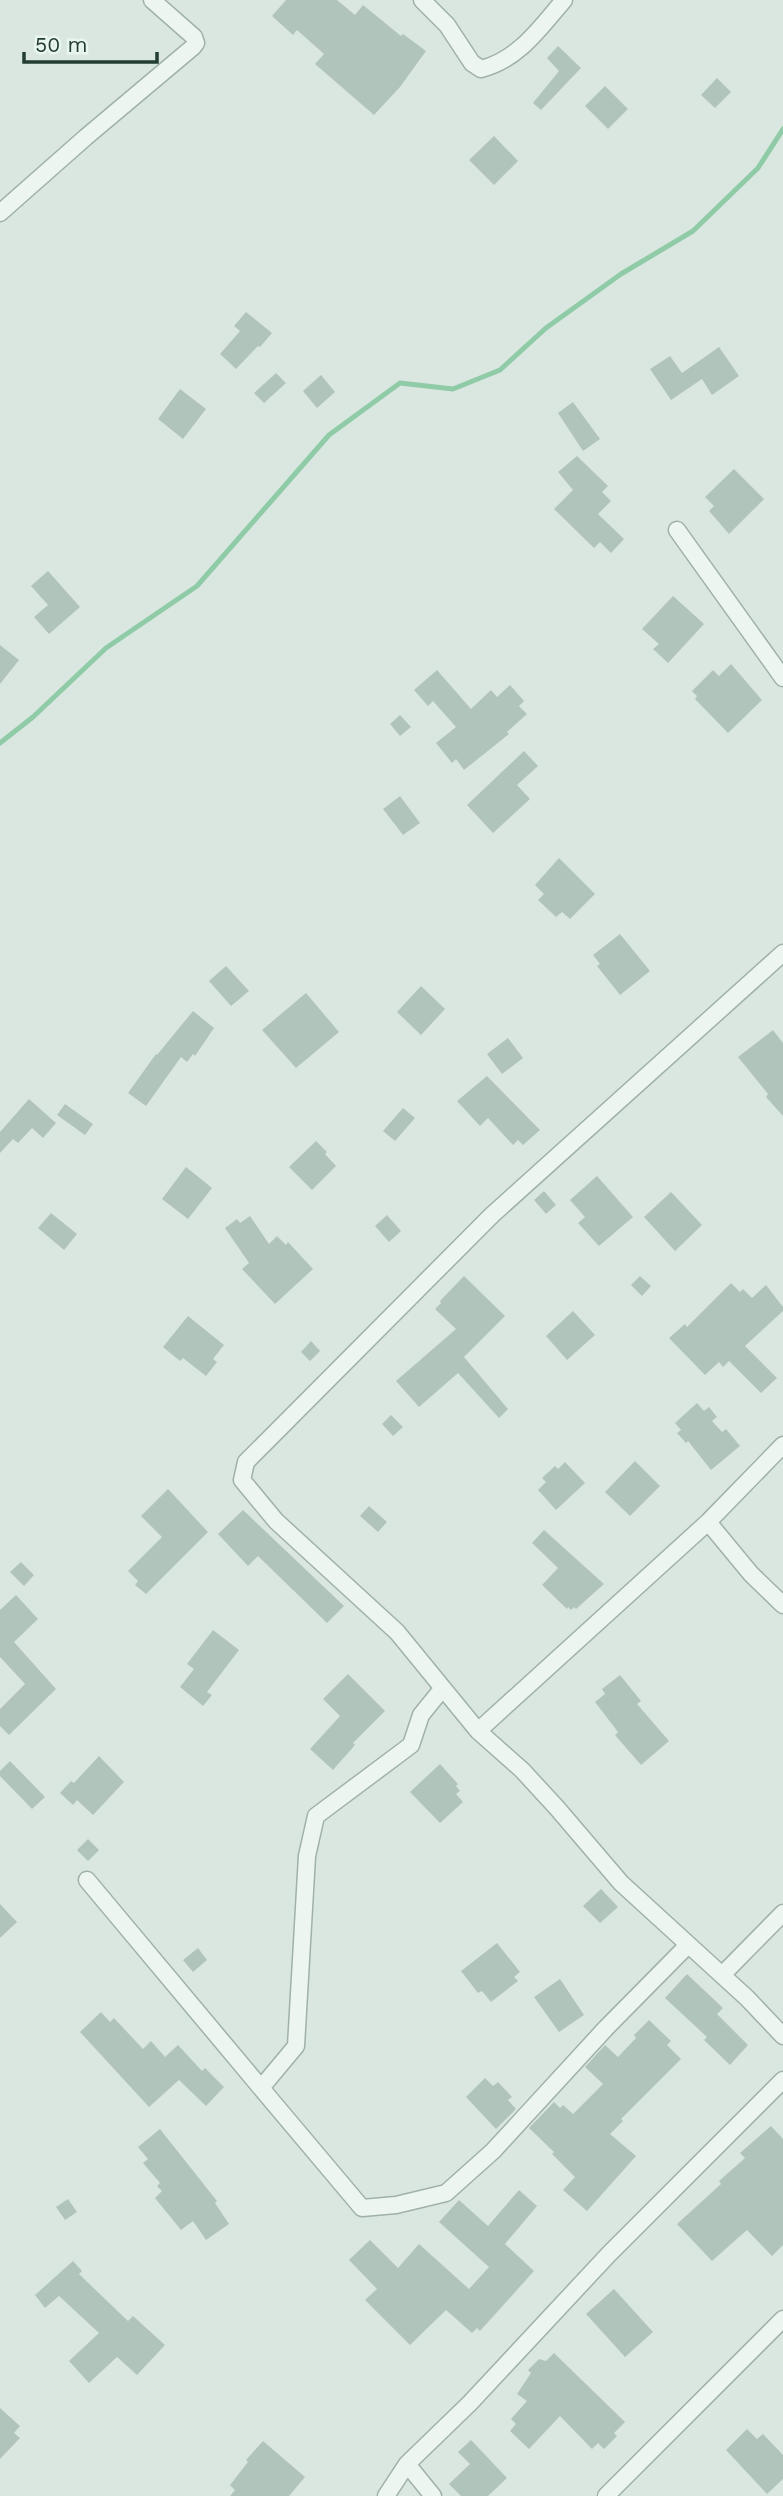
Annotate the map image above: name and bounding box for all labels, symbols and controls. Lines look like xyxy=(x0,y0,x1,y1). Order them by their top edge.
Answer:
scale bar xyxy=(24,21,158,65)
text: 50 m xyxy=(35,32,87,57)

